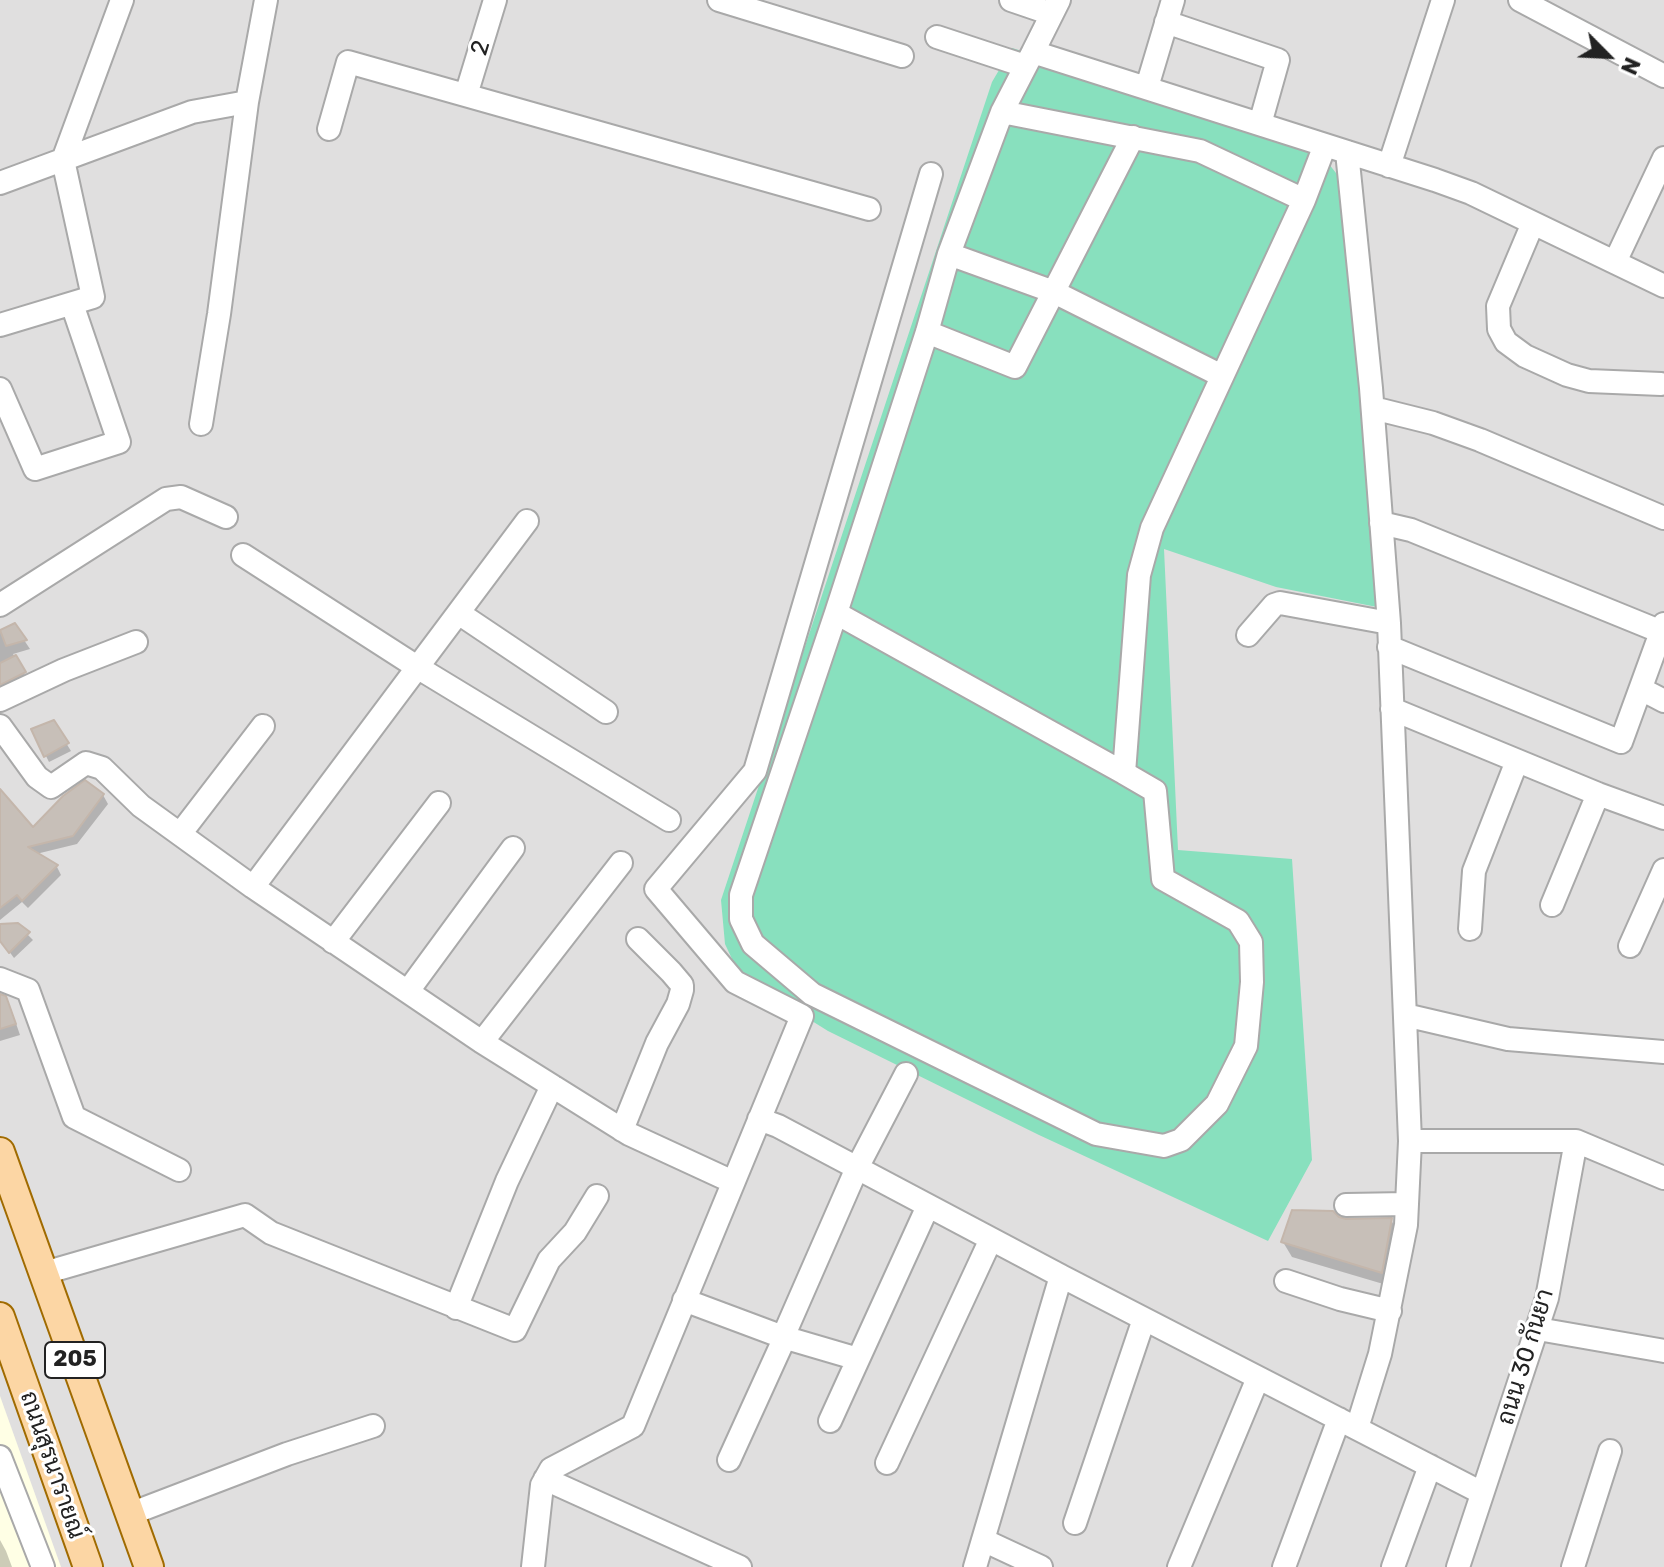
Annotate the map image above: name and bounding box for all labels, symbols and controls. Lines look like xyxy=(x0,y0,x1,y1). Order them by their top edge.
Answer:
north arrow xyxy=(1568,16,1648,96)
street label: 2 xyxy=(465,37,497,59)
text: N xyxy=(1615,53,1646,79)
street label: ถนน 30 กันยา xyxy=(1492,1286,1560,1428)
road number: 205 xyxy=(45,1342,105,1378)
street label: ถนนสุรนารายณ์ xyxy=(13,1388,91,1542)

